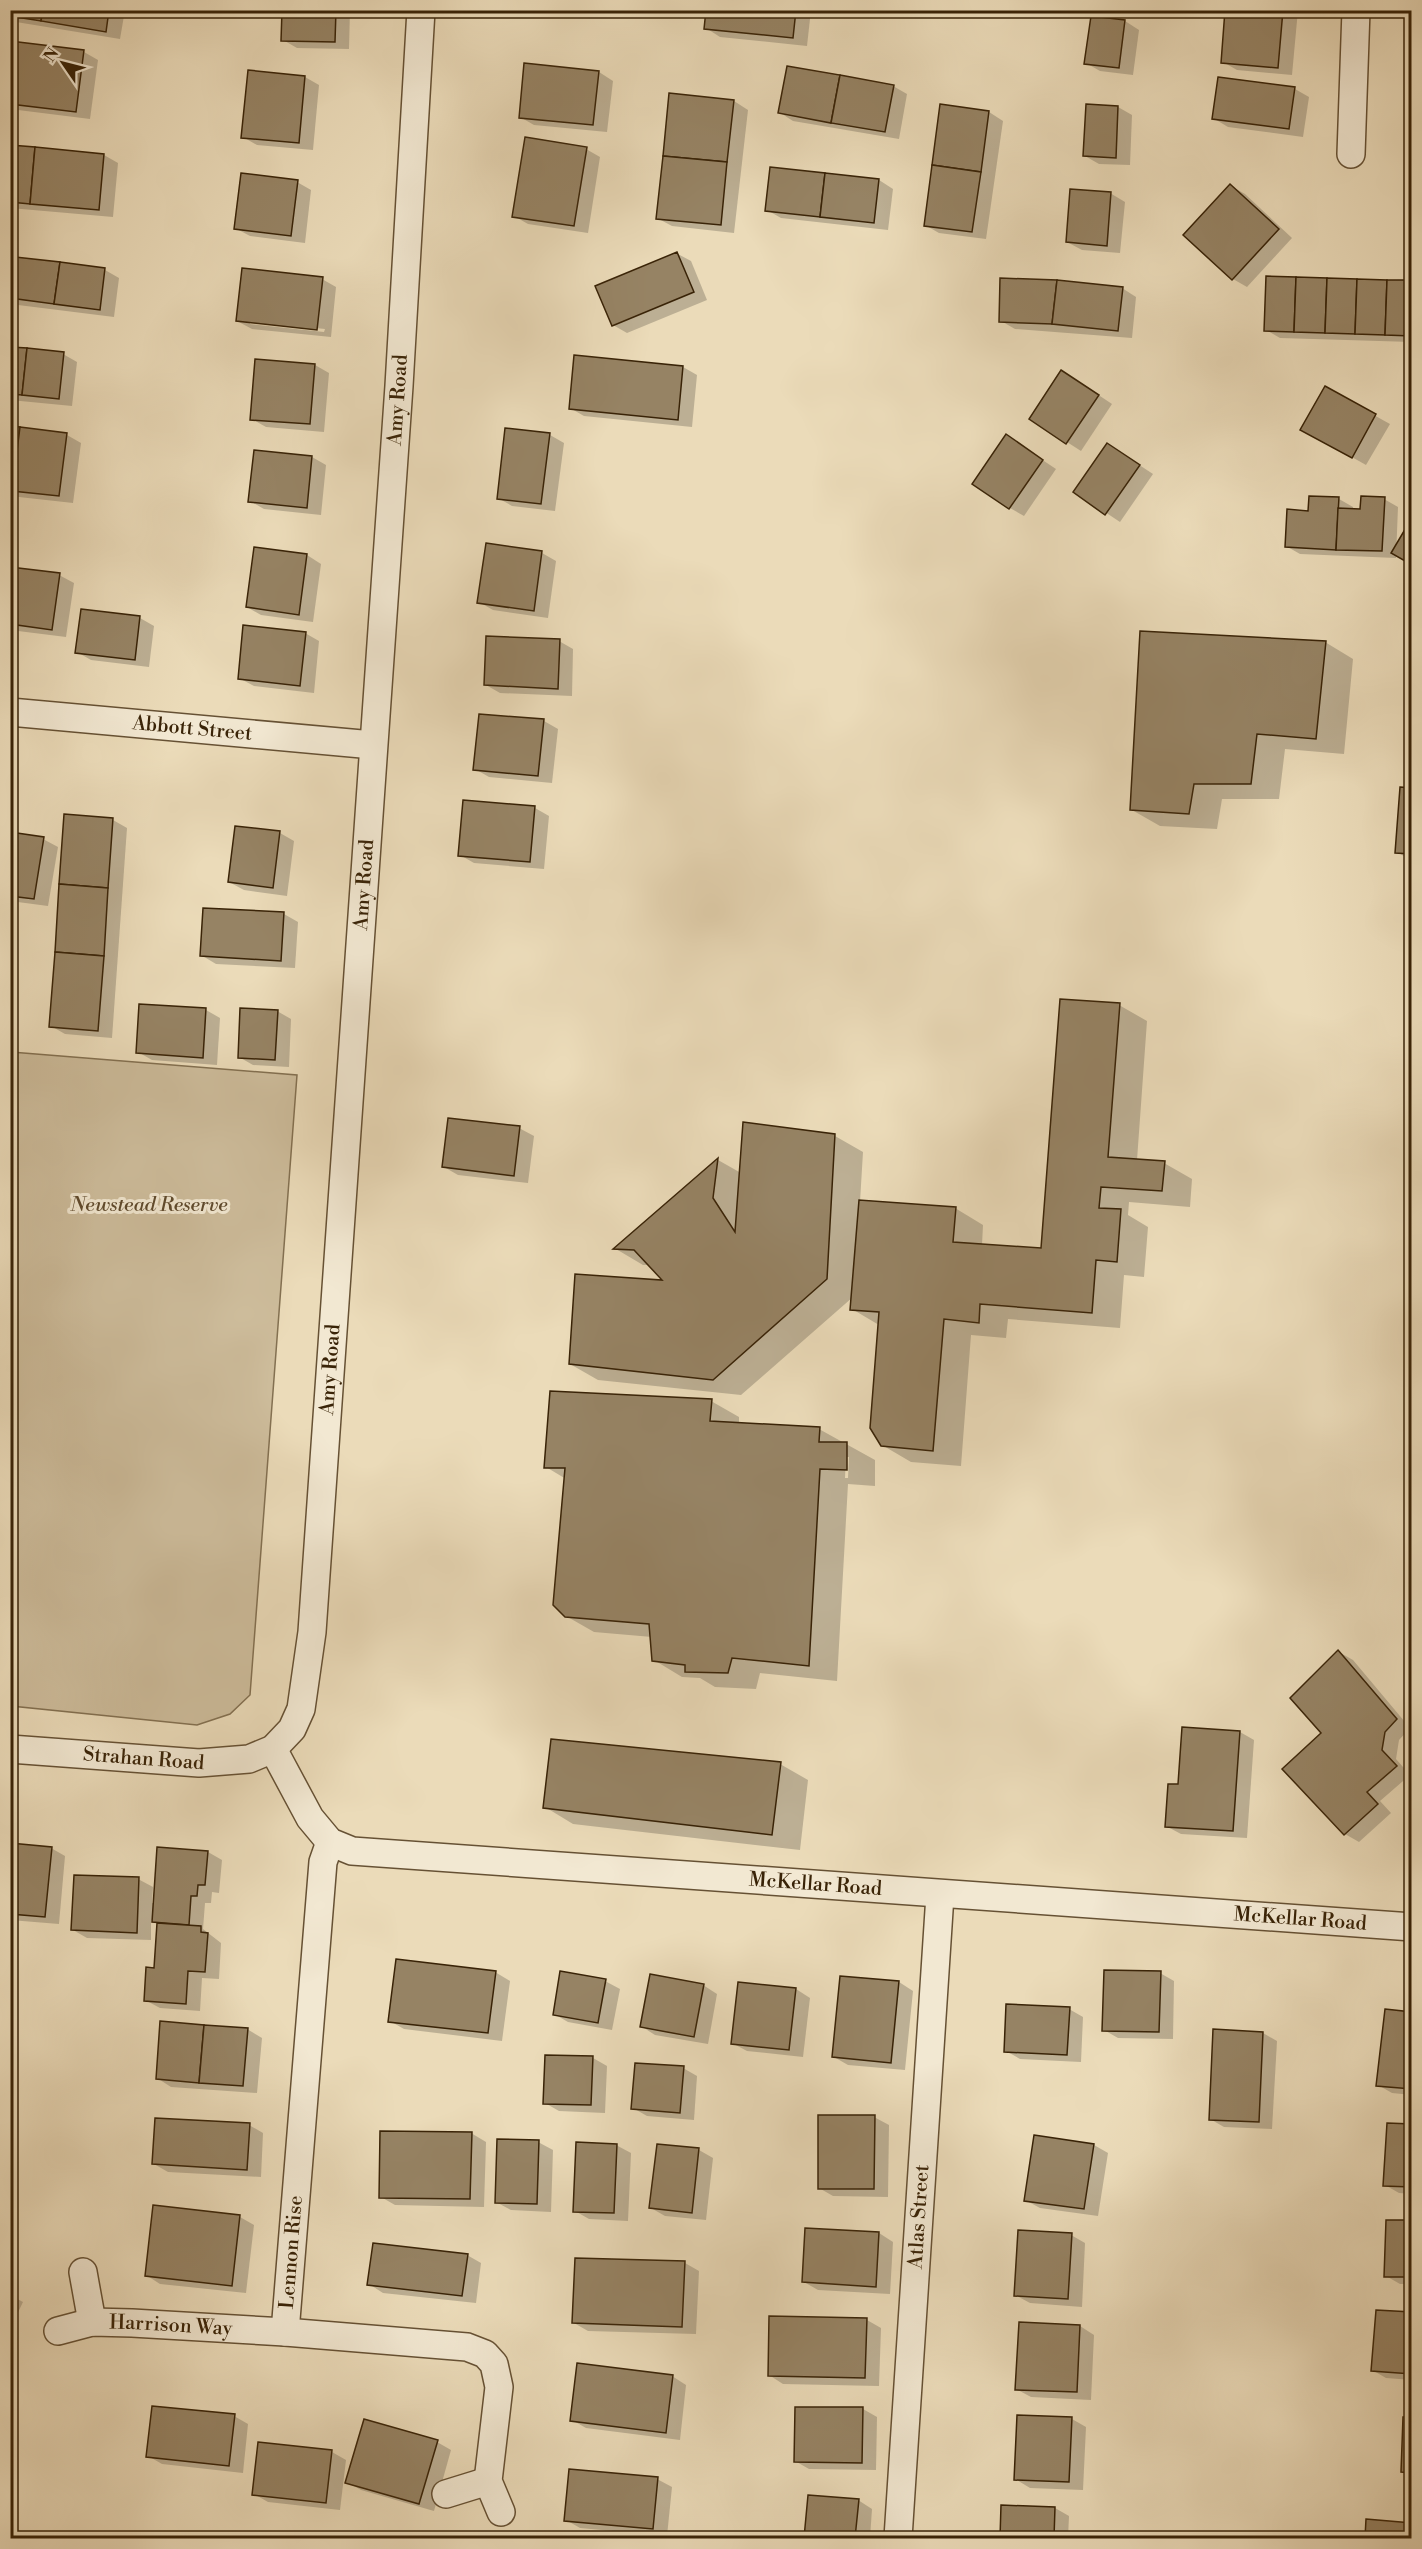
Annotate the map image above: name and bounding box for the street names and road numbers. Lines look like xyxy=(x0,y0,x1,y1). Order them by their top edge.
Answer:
street label: Amy Road xyxy=(382,353,413,447)
street label: Abbott Street xyxy=(130,711,253,746)
street label: Amy Road xyxy=(348,838,380,932)
street label: Amy Road xyxy=(315,1323,346,1417)
street label: Strahan Road xyxy=(82,1742,206,1776)
street label: McKellar Road xyxy=(748,1867,884,1902)
street label: McKellar Road xyxy=(1233,1902,1368,1936)
street label: Atlas Street xyxy=(903,2164,935,2271)
street label: Lennon Rise xyxy=(274,2195,308,2310)
street label: Harrison Way xyxy=(109,2310,233,2341)

